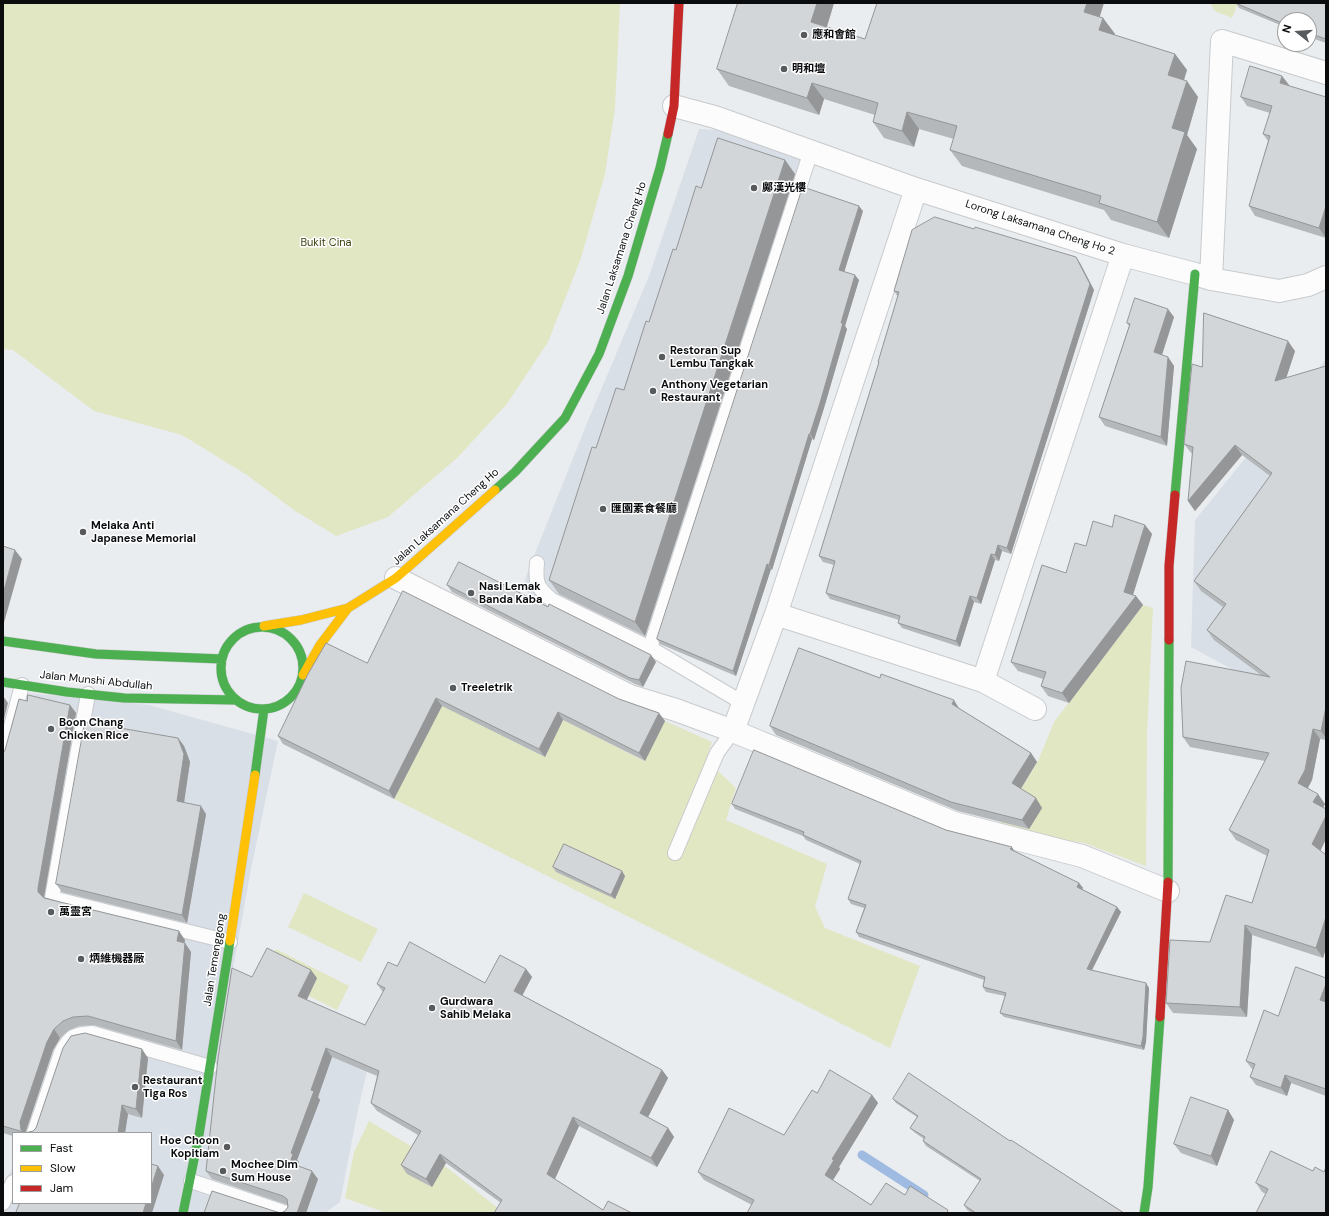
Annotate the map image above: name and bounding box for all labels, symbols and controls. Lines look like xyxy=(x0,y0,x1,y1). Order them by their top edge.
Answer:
north arrow xyxy=(1277,12,1317,52)
text: N xyxy=(1279,23,1294,35)
place label: 應和會館 xyxy=(812,28,856,42)
marker: 應和會館 xyxy=(799,30,809,40)
place label: 明和壇 xyxy=(792,62,825,76)
marker: 明和壇 xyxy=(779,64,789,74)
street label: Jalan Laksamana Cheng Ho xyxy=(594,180,650,316)
place label: 鄺漢光樓 xyxy=(762,181,806,195)
marker: 鄺漢光樓 xyxy=(749,183,759,193)
street label: Lorong Laksamana Cheng Ho 2 xyxy=(964,198,1116,258)
park label: Bukit Cina xyxy=(300,236,352,250)
place label: Restoran Sup Lembu Tangkak xyxy=(670,344,754,370)
marker: Restoran Sup Lembu Tangkak xyxy=(657,352,667,362)
place label: Anthony Vegetarian Restaurant xyxy=(661,378,768,404)
marker: Anthony Vegetarian Restaurant xyxy=(648,386,658,396)
street label: Jalan Laksamana Cheng Ho xyxy=(390,466,502,568)
place label: 匯園素食餐廳 xyxy=(611,502,677,516)
marker: 匯園素食餐廳 xyxy=(598,504,608,514)
place label: Melaka Anti Japanese Memorial xyxy=(91,519,196,545)
marker: Melaka Anti Japanese Memorial xyxy=(78,527,88,537)
place label: Nasi Lemak Banda Kaba xyxy=(479,580,542,606)
marker: Nasi Lemak Banda Kaba xyxy=(466,588,476,598)
street label: Jalan Munshi Abdullah xyxy=(39,669,153,693)
place label: Treeletrik xyxy=(461,681,513,695)
marker: Treeletrik xyxy=(448,683,458,693)
place label: Boon Chang Chicken Rice xyxy=(59,716,129,742)
marker: Boon Chang Chicken Rice xyxy=(46,724,56,734)
place label: 萬靈宮 xyxy=(59,905,92,919)
marker: 萬靈宮 xyxy=(46,907,56,917)
street label: Jalan Temenggong xyxy=(201,913,229,1007)
place label: 炳維機器厰 xyxy=(89,952,144,966)
marker: 炳維機器厰 xyxy=(76,954,86,964)
place label: Gurdwara Sahib Melaka xyxy=(440,995,511,1021)
marker: Gurdwara Sahib Melaka xyxy=(427,1003,437,1013)
place label: Restaurant Tiga Ros xyxy=(143,1074,202,1100)
marker: Restaurant Tiga Ros xyxy=(130,1082,140,1092)
legend xyxy=(12,1132,152,1204)
place label: Hoe Choon Kopitiam xyxy=(160,1134,219,1160)
text: Fast xyxy=(50,1140,73,1156)
marker: Hoe Choon Kopitiam xyxy=(222,1142,232,1152)
place label: Mochee Dim Sum House xyxy=(231,1158,298,1184)
text: Slow xyxy=(50,1160,76,1176)
marker: Mochee Dim Sum House xyxy=(218,1166,228,1176)
text: Jam xyxy=(50,1180,73,1196)

